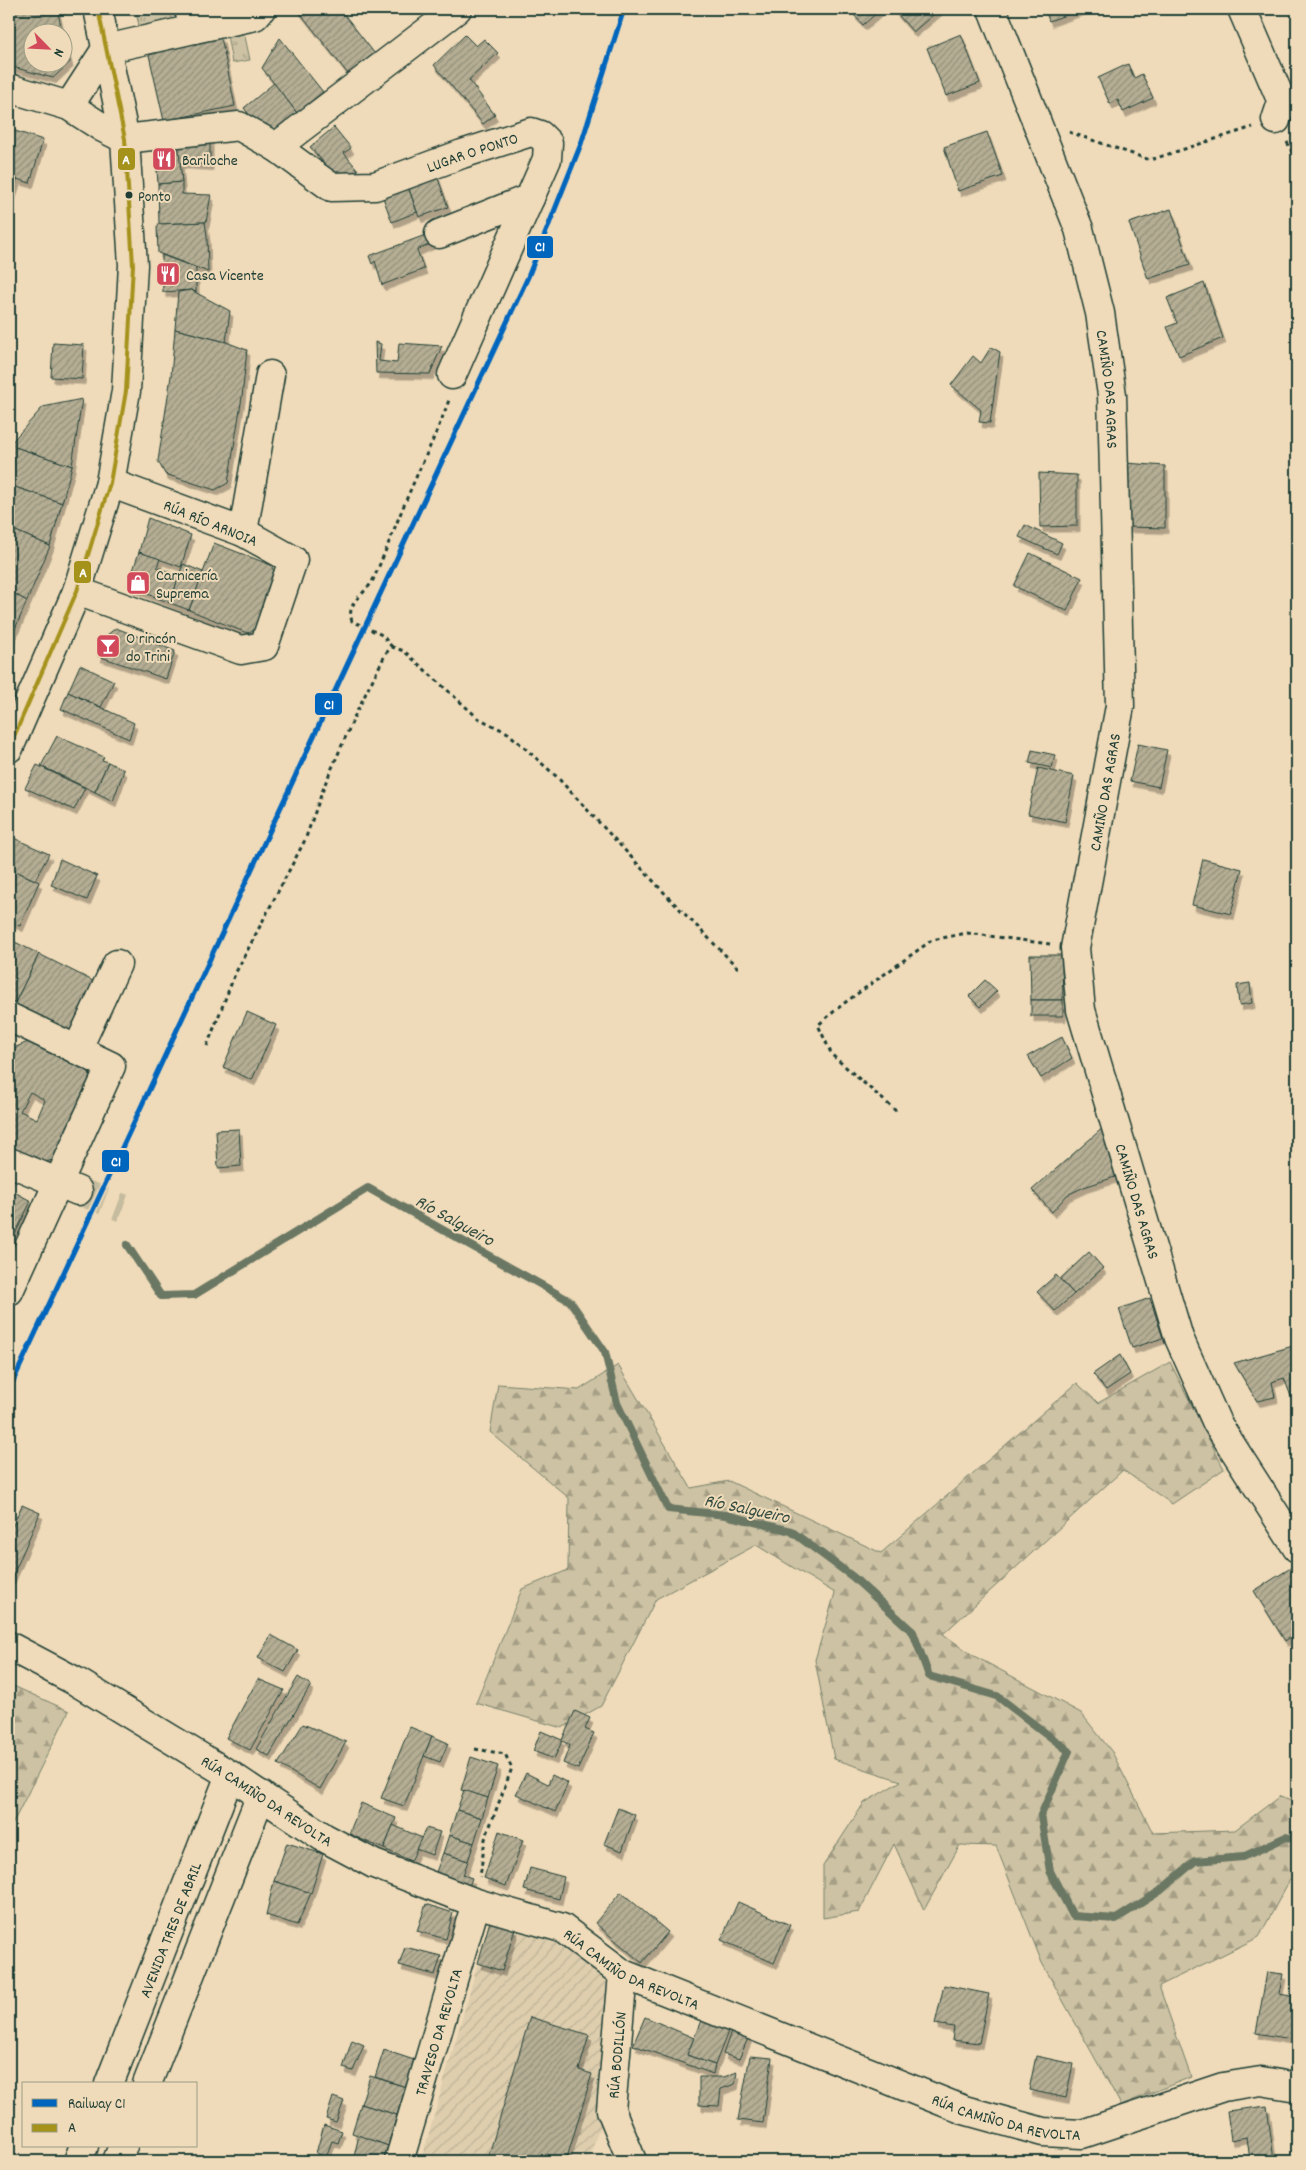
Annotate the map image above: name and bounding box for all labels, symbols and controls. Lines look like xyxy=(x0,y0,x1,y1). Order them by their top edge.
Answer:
north arrow xyxy=(22,22,72,72)
text: N xyxy=(47,45,69,60)
street label: LUGAR O PONTO xyxy=(424,128,521,180)
restaurant icon: Bariloche xyxy=(151,146,177,172)
line badge: A xyxy=(117,147,136,171)
place label: Bariloche xyxy=(182,150,238,173)
text: A xyxy=(122,151,130,171)
place label: Ponto xyxy=(138,187,171,209)
marker: Ponto xyxy=(124,190,134,200)
line badge: C1 xyxy=(526,235,554,259)
text: C1 xyxy=(535,238,545,258)
restaurant icon: Casa Vicente xyxy=(155,261,181,287)
place label: Casa Vicente xyxy=(186,265,264,288)
street label: CAMIÑO DAS AGRAS xyxy=(1089,329,1122,449)
street label: RÚA RÍO ARNOIA xyxy=(159,495,261,554)
line badge: A xyxy=(73,560,92,584)
text: A xyxy=(79,564,87,584)
place label: Carnicería Suprema xyxy=(156,565,218,606)
shop icon: Carnicería Suprema xyxy=(125,570,151,596)
place label: O rincón do Trini xyxy=(126,628,176,669)
bar icon: O rincón do Trini xyxy=(95,633,121,659)
line badge: C1 xyxy=(314,692,343,716)
text: C1 xyxy=(324,696,334,716)
street label: CAMIÑO DAS AGRAS xyxy=(1085,732,1128,853)
street label: CAMIÑO DAS AGRAS xyxy=(1108,1141,1164,1262)
line badge: C1 xyxy=(101,1149,130,1173)
text: C1 xyxy=(111,1153,121,1173)
water label: Río Salgueiro xyxy=(410,1190,499,1255)
water label: Río Salgueiro xyxy=(702,1489,792,1532)
street label: RÚA CAMIÑO DA REVOLTA xyxy=(196,1751,336,1854)
street label: AVENIDA TRES DE ABRIL xyxy=(135,1859,209,2002)
street label: RÚA CAMIÑO DA REVOLTA xyxy=(558,1924,703,2017)
street label: TRAVESO DA REVOLTA xyxy=(410,1965,470,2099)
street label: RÚA BODILLÓN xyxy=(603,2011,634,2100)
legend xyxy=(22,2082,198,2148)
street label: RÚA CAMIÑO DA REVOLTA xyxy=(928,2089,1081,2148)
text: Railway C1 xyxy=(68,2094,126,2116)
text: A xyxy=(68,2118,76,2140)

